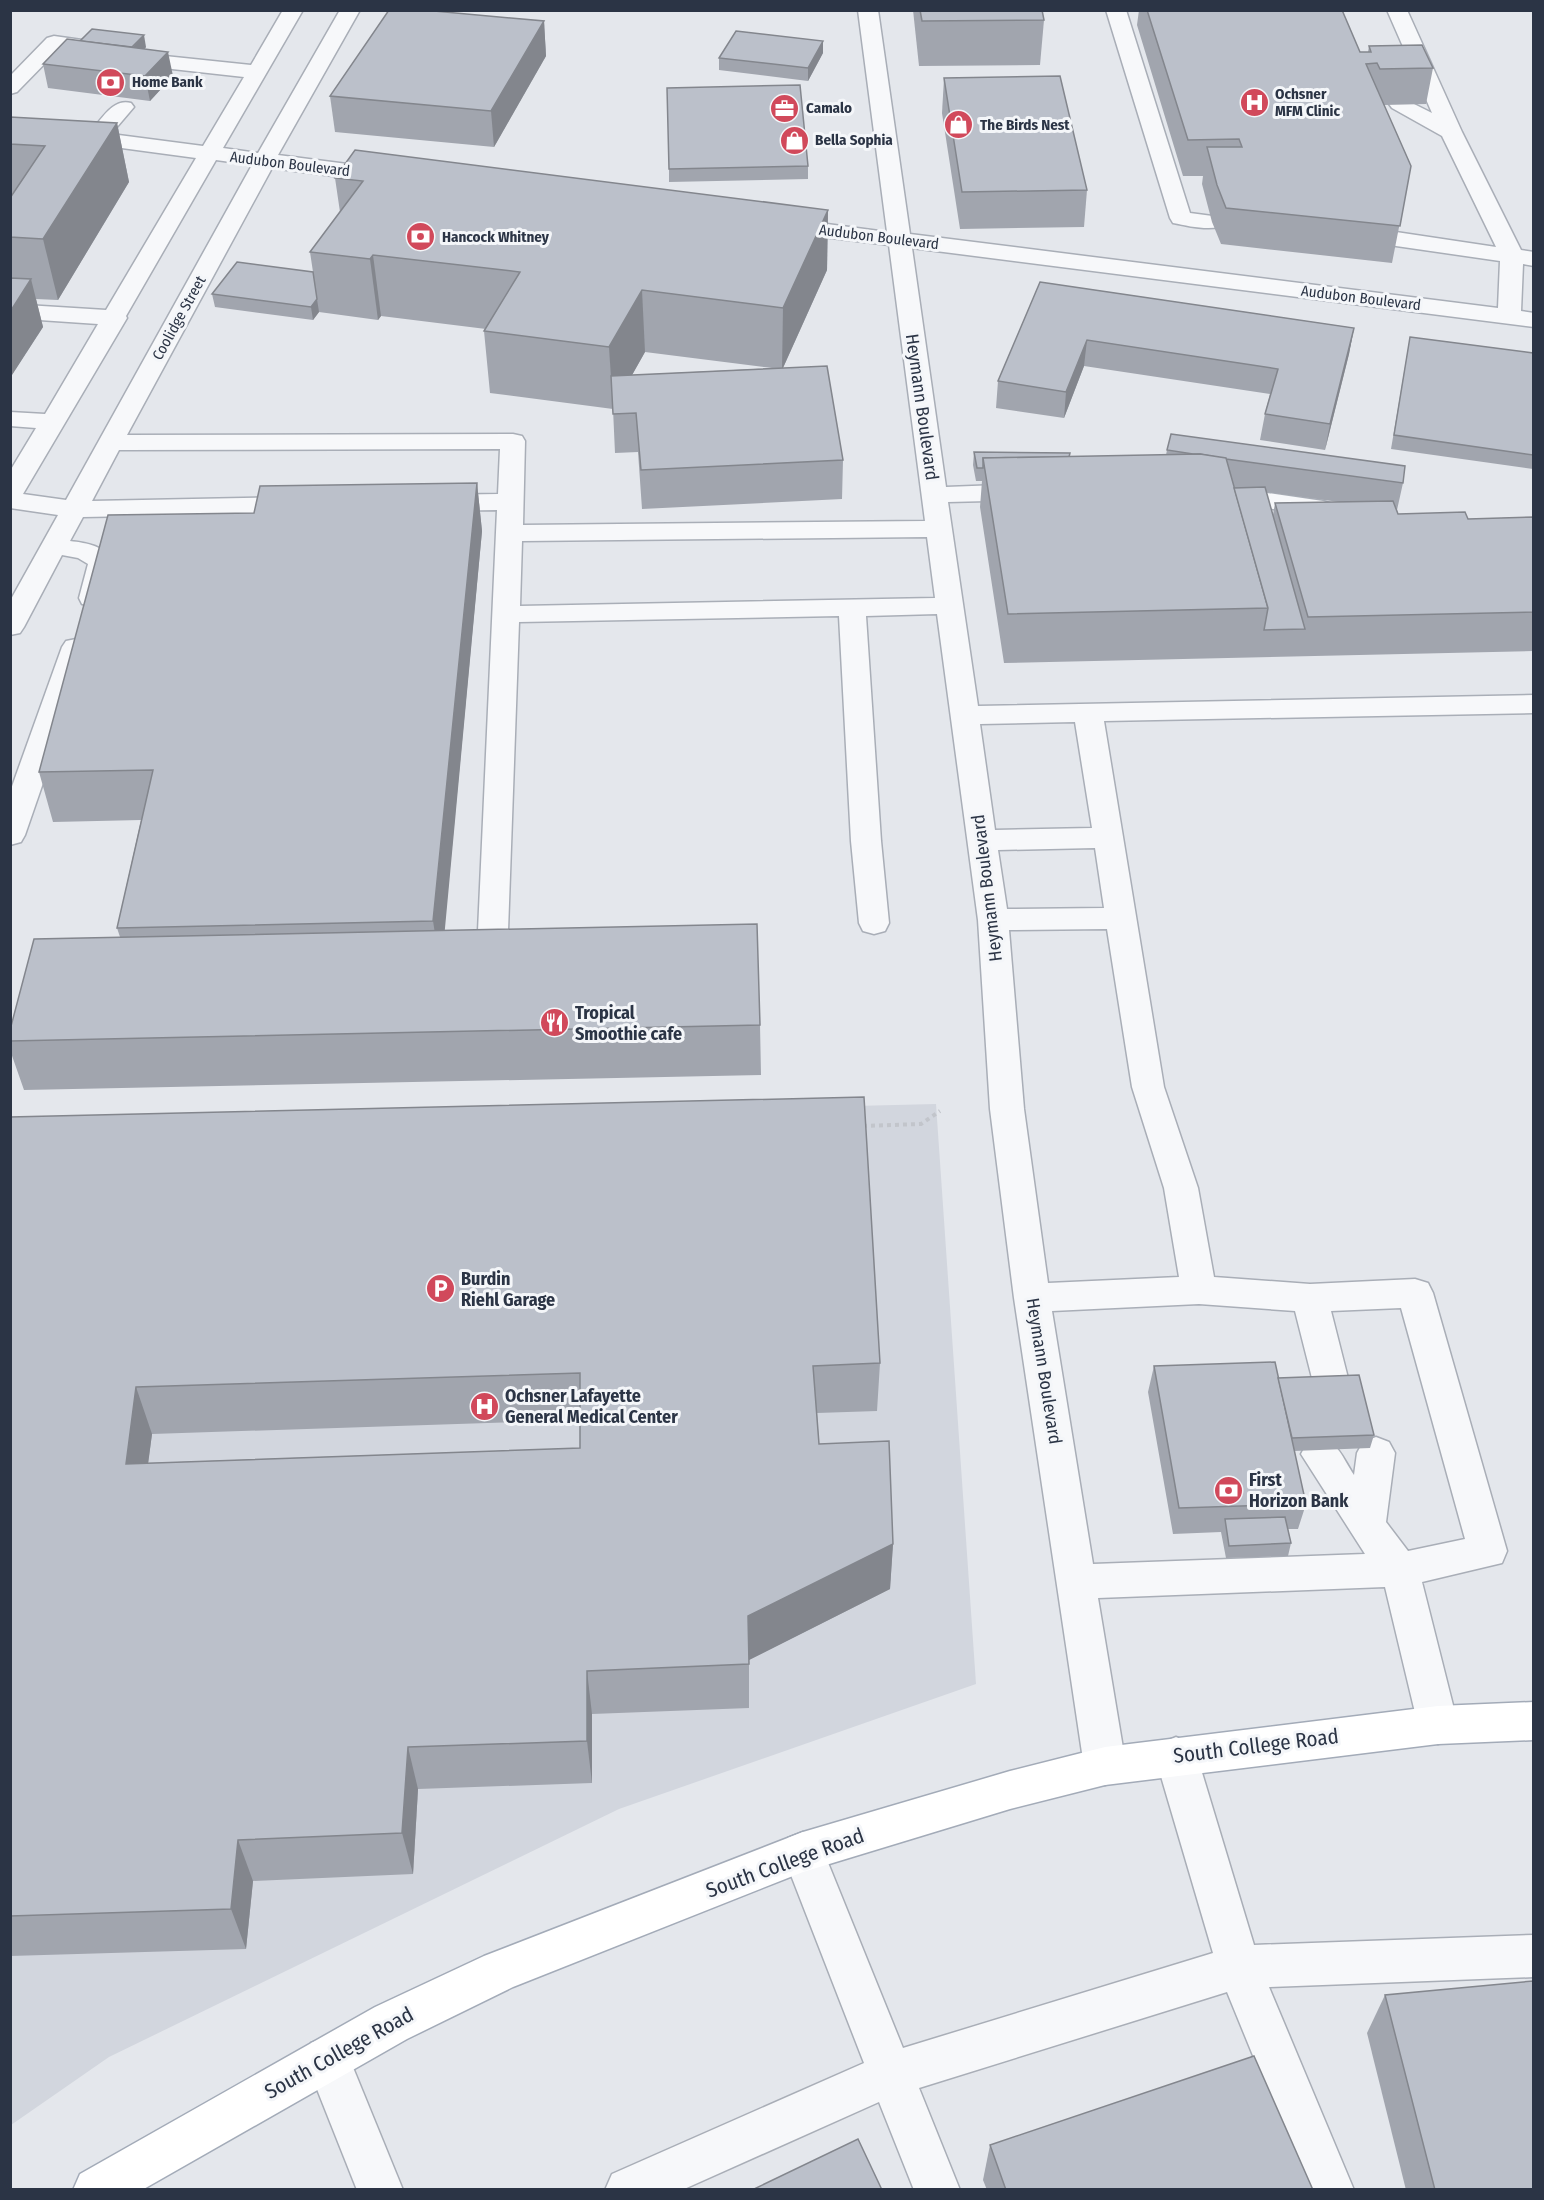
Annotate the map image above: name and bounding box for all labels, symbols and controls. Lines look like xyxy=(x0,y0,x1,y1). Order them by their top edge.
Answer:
bank icon: Home Bank xyxy=(95,66,127,98)
place label: Home Bank xyxy=(132,73,203,91)
place label: Ochsner MFM Clinic xyxy=(1275,85,1340,120)
hospital icon: Ochsner MFM Clinic xyxy=(1238,87,1270,119)
office icon: Camalo xyxy=(769,92,801,124)
place label: Camalo xyxy=(806,99,852,117)
shop icon: The Birds Nest xyxy=(943,109,975,141)
place label: The Birds Nest xyxy=(980,116,1070,134)
shop icon: Bella Sophia xyxy=(778,124,810,156)
place label: Bella Sophia xyxy=(815,131,893,149)
street label: Audubon Boulevard xyxy=(229,148,351,180)
bank icon: Hancock Whitney xyxy=(405,221,437,253)
street label: Audubon Boulevard xyxy=(818,221,940,253)
place label: Hancock Whitney xyxy=(442,228,550,246)
street label: Coolidge Street xyxy=(148,273,210,363)
street label: Audubon Boulevard xyxy=(1300,282,1422,314)
street label: Heymann Boulevard xyxy=(901,332,943,482)
street label: Heymann Boulevard xyxy=(967,813,1007,963)
place label: Tropical Smoothie cafe xyxy=(575,1002,682,1045)
restaurant icon: Tropical Smoothie cafe xyxy=(538,1007,570,1039)
place label: Burdin Riehl Garage xyxy=(461,1268,555,1311)
parking icon: Burdin Riehl Garage xyxy=(424,1273,456,1305)
street label: Heymann Boulevard xyxy=(1022,1296,1066,1446)
place label: Ochsner Lafayette General Medical Center xyxy=(505,1385,678,1428)
hospital icon: Ochsner Lafayette General Medical Center xyxy=(468,1390,500,1422)
place label: First Horizon Bank xyxy=(1249,1469,1349,1512)
bank icon: First Horizon Bank xyxy=(1212,1474,1244,1506)
street label: South College Road xyxy=(1172,1723,1340,1769)
street label: South College Road xyxy=(702,1822,868,1904)
street label: South College Road xyxy=(260,2001,418,2105)

